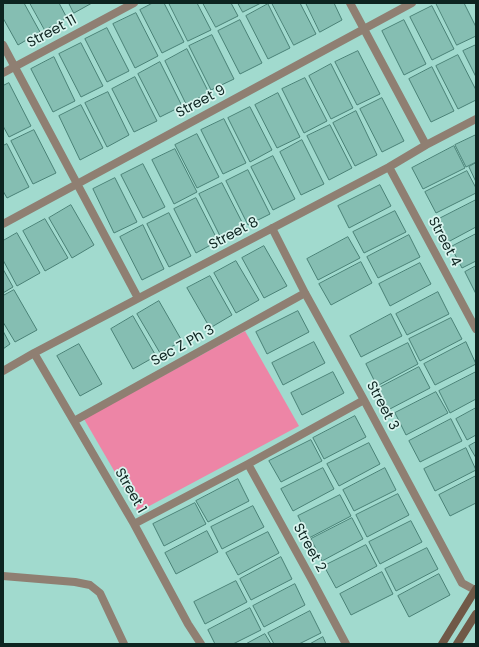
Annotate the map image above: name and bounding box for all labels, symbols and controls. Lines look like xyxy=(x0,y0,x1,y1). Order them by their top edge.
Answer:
street label: Street 11 xyxy=(24,12,80,52)
street label: Street 9 xyxy=(173,82,229,122)
street label: Street 8 xyxy=(206,214,262,254)
street label: Street 4 xyxy=(424,214,464,270)
street label: Sec Z Ph 3 xyxy=(149,322,217,370)
street label: Street 3 xyxy=(362,379,402,433)
street label: Street 1 xyxy=(110,465,150,517)
street label: Street 2 xyxy=(289,521,329,575)

